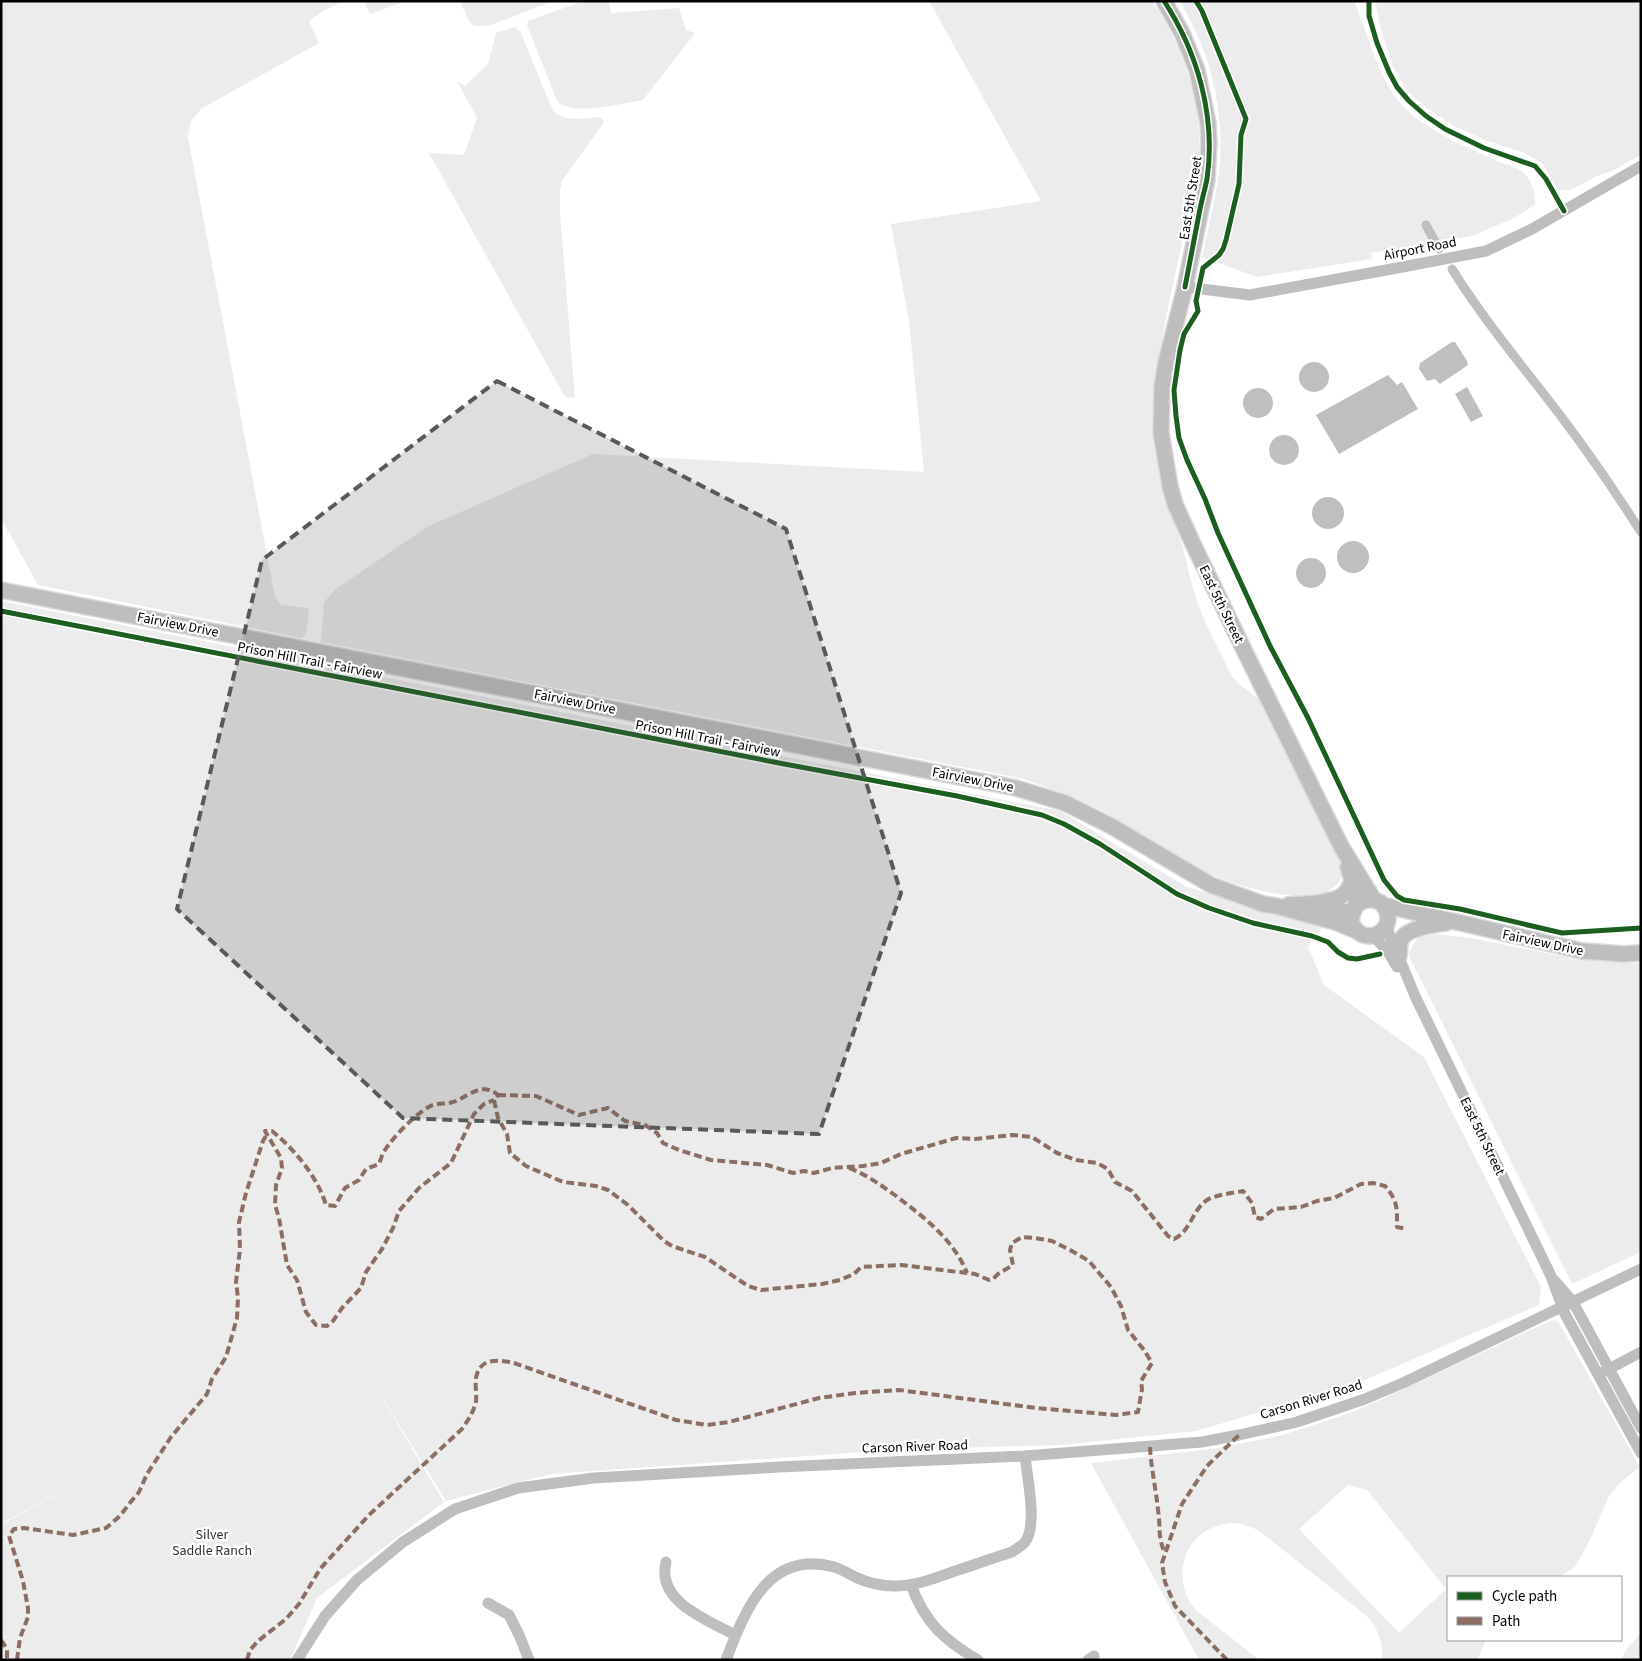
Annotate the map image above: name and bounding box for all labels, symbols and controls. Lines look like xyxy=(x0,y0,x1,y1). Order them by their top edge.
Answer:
street label: East 5th Street xyxy=(1174,154,1208,242)
street label: Airport Road xyxy=(1382,232,1458,266)
street label: East 5th Street xyxy=(1194,562,1249,647)
street label: Fairview Drive xyxy=(135,607,220,643)
street label: Prison Hill Trail - Fairview xyxy=(236,637,384,685)
street label: Fairview Drive xyxy=(532,684,617,720)
street label: Prison Hill Trail - Fairview xyxy=(634,715,782,763)
street label: Fairview Drive xyxy=(930,762,1015,798)
street label: Fairview Drive xyxy=(1500,925,1585,961)
street label: East 5th Street xyxy=(1455,1094,1510,1179)
street label: Carson River Road xyxy=(1258,1375,1365,1425)
street label: Carson River Road xyxy=(862,1435,969,1459)
park label: Silver Saddle Ranch xyxy=(172,1525,252,1561)
legend xyxy=(1447,1576,1622,1641)
text: Cycle path xyxy=(1492,1586,1557,1607)
text: Path xyxy=(1492,1611,1520,1632)

